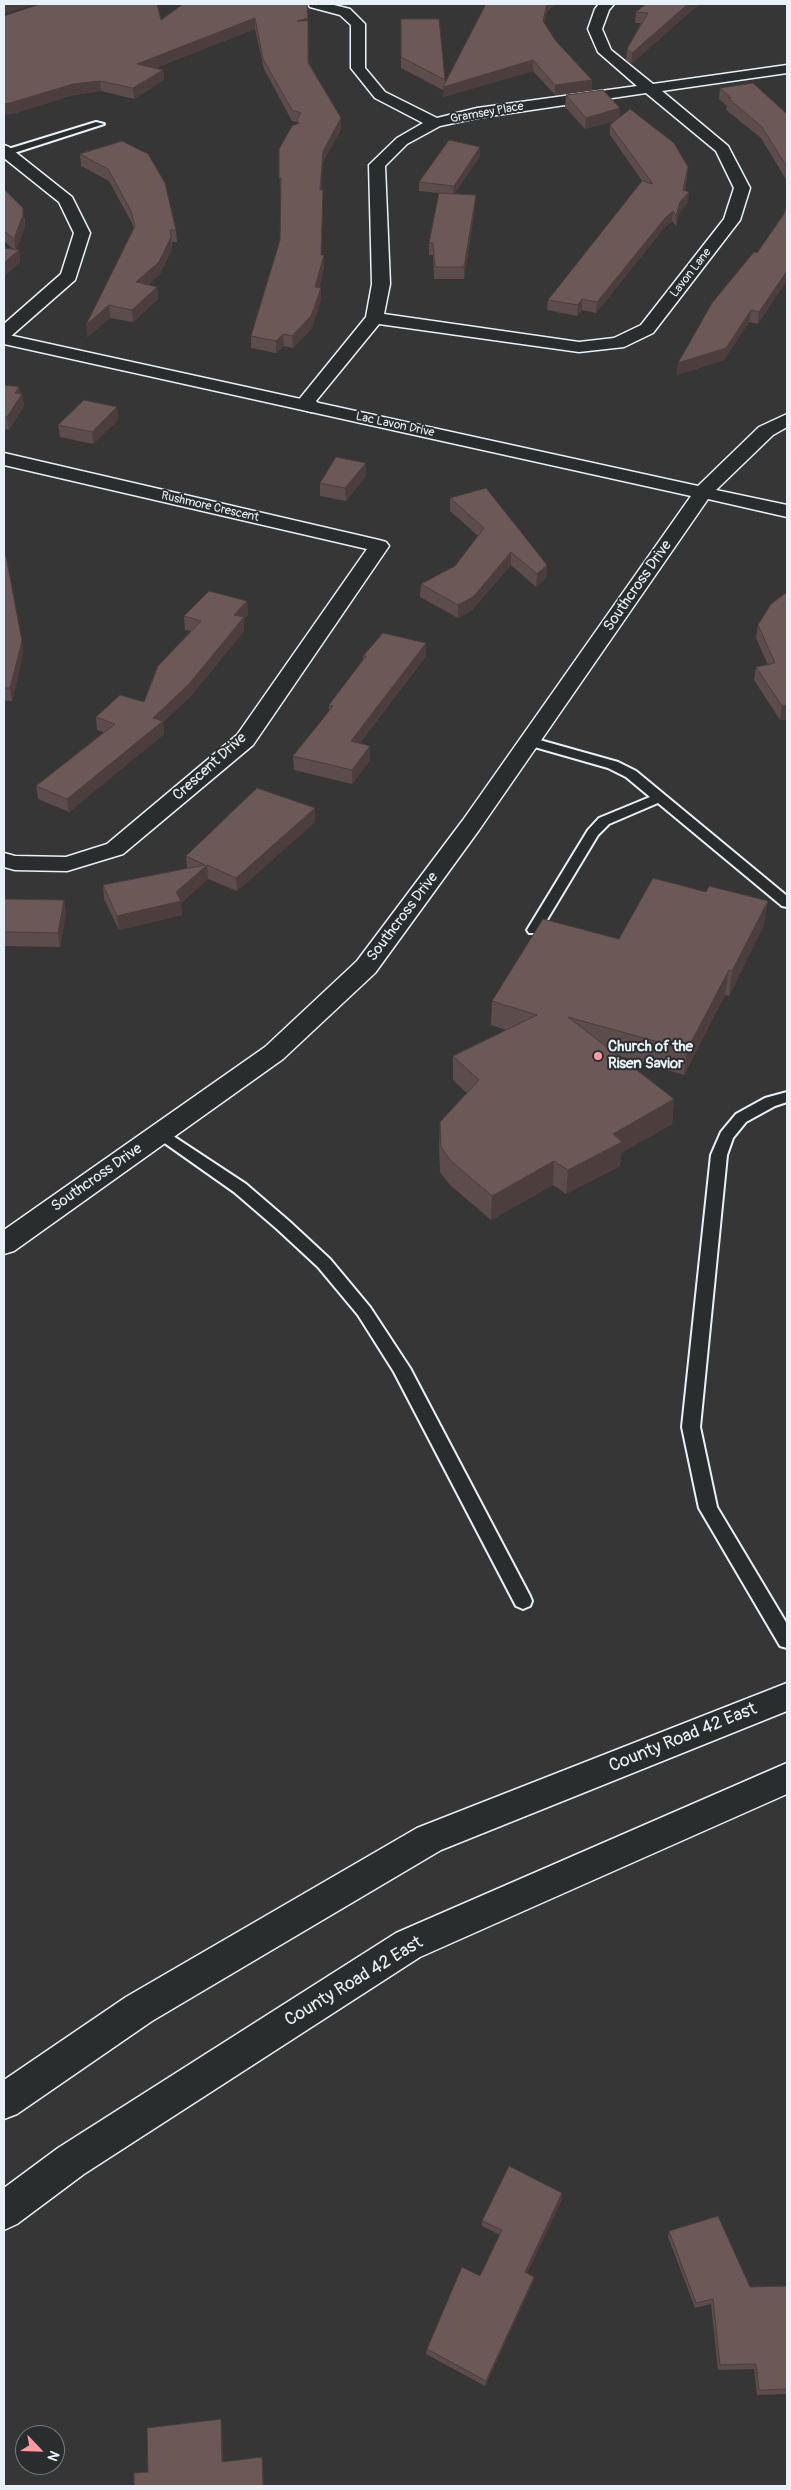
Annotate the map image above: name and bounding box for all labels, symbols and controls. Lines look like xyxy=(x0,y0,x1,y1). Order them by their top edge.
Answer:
street label: Gramsey Place xyxy=(449,99,525,127)
street label: Lavon Lane xyxy=(667,246,715,300)
street label: Lac Lavon Drive xyxy=(354,410,436,440)
street label: Rushmore Crescent xyxy=(160,489,260,525)
street label: Southcross Drive xyxy=(600,537,676,635)
street label: Crescent Drive xyxy=(169,729,251,805)
street label: Southcross Drive xyxy=(364,869,442,965)
place label: Church of the Risen Savior xyxy=(608,1038,693,1073)
marker: Church of the Risen Savior xyxy=(592,1050,604,1062)
street label: Southcross Drive xyxy=(48,1140,146,1216)
street label: County Road 42 East xyxy=(606,1699,760,1777)
street label: County Road 42 East xyxy=(281,1932,427,2032)
north arrow xyxy=(15,2425,65,2475)
text: N xyxy=(44,2448,63,2464)

